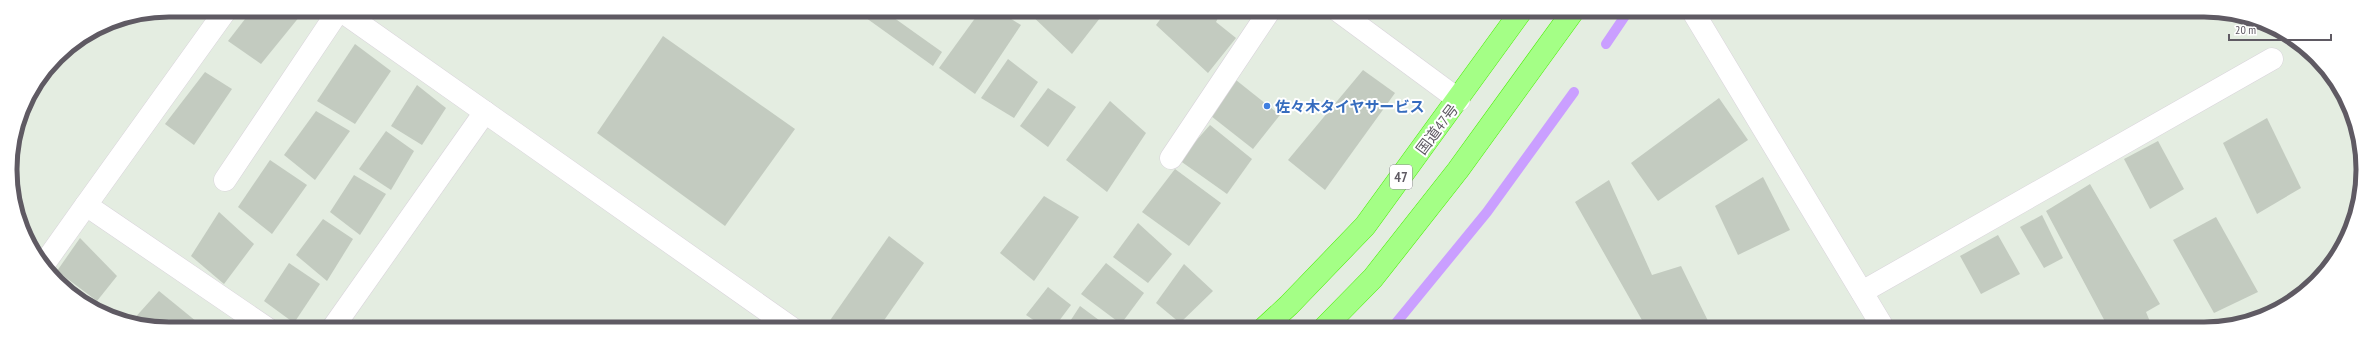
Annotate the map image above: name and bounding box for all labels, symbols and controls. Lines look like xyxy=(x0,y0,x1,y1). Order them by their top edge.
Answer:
scale bar xyxy=(2229,16,2331,42)
text: 20 m xyxy=(2235,22,2256,37)
place label: 佐々木タイヤサービス xyxy=(1275,97,1425,116)
street label: 国道47号 xyxy=(1412,100,1462,158)
marker: 佐々木タイヤサービス xyxy=(1262,101,1272,111)
road number: 47 xyxy=(1390,165,1412,189)

